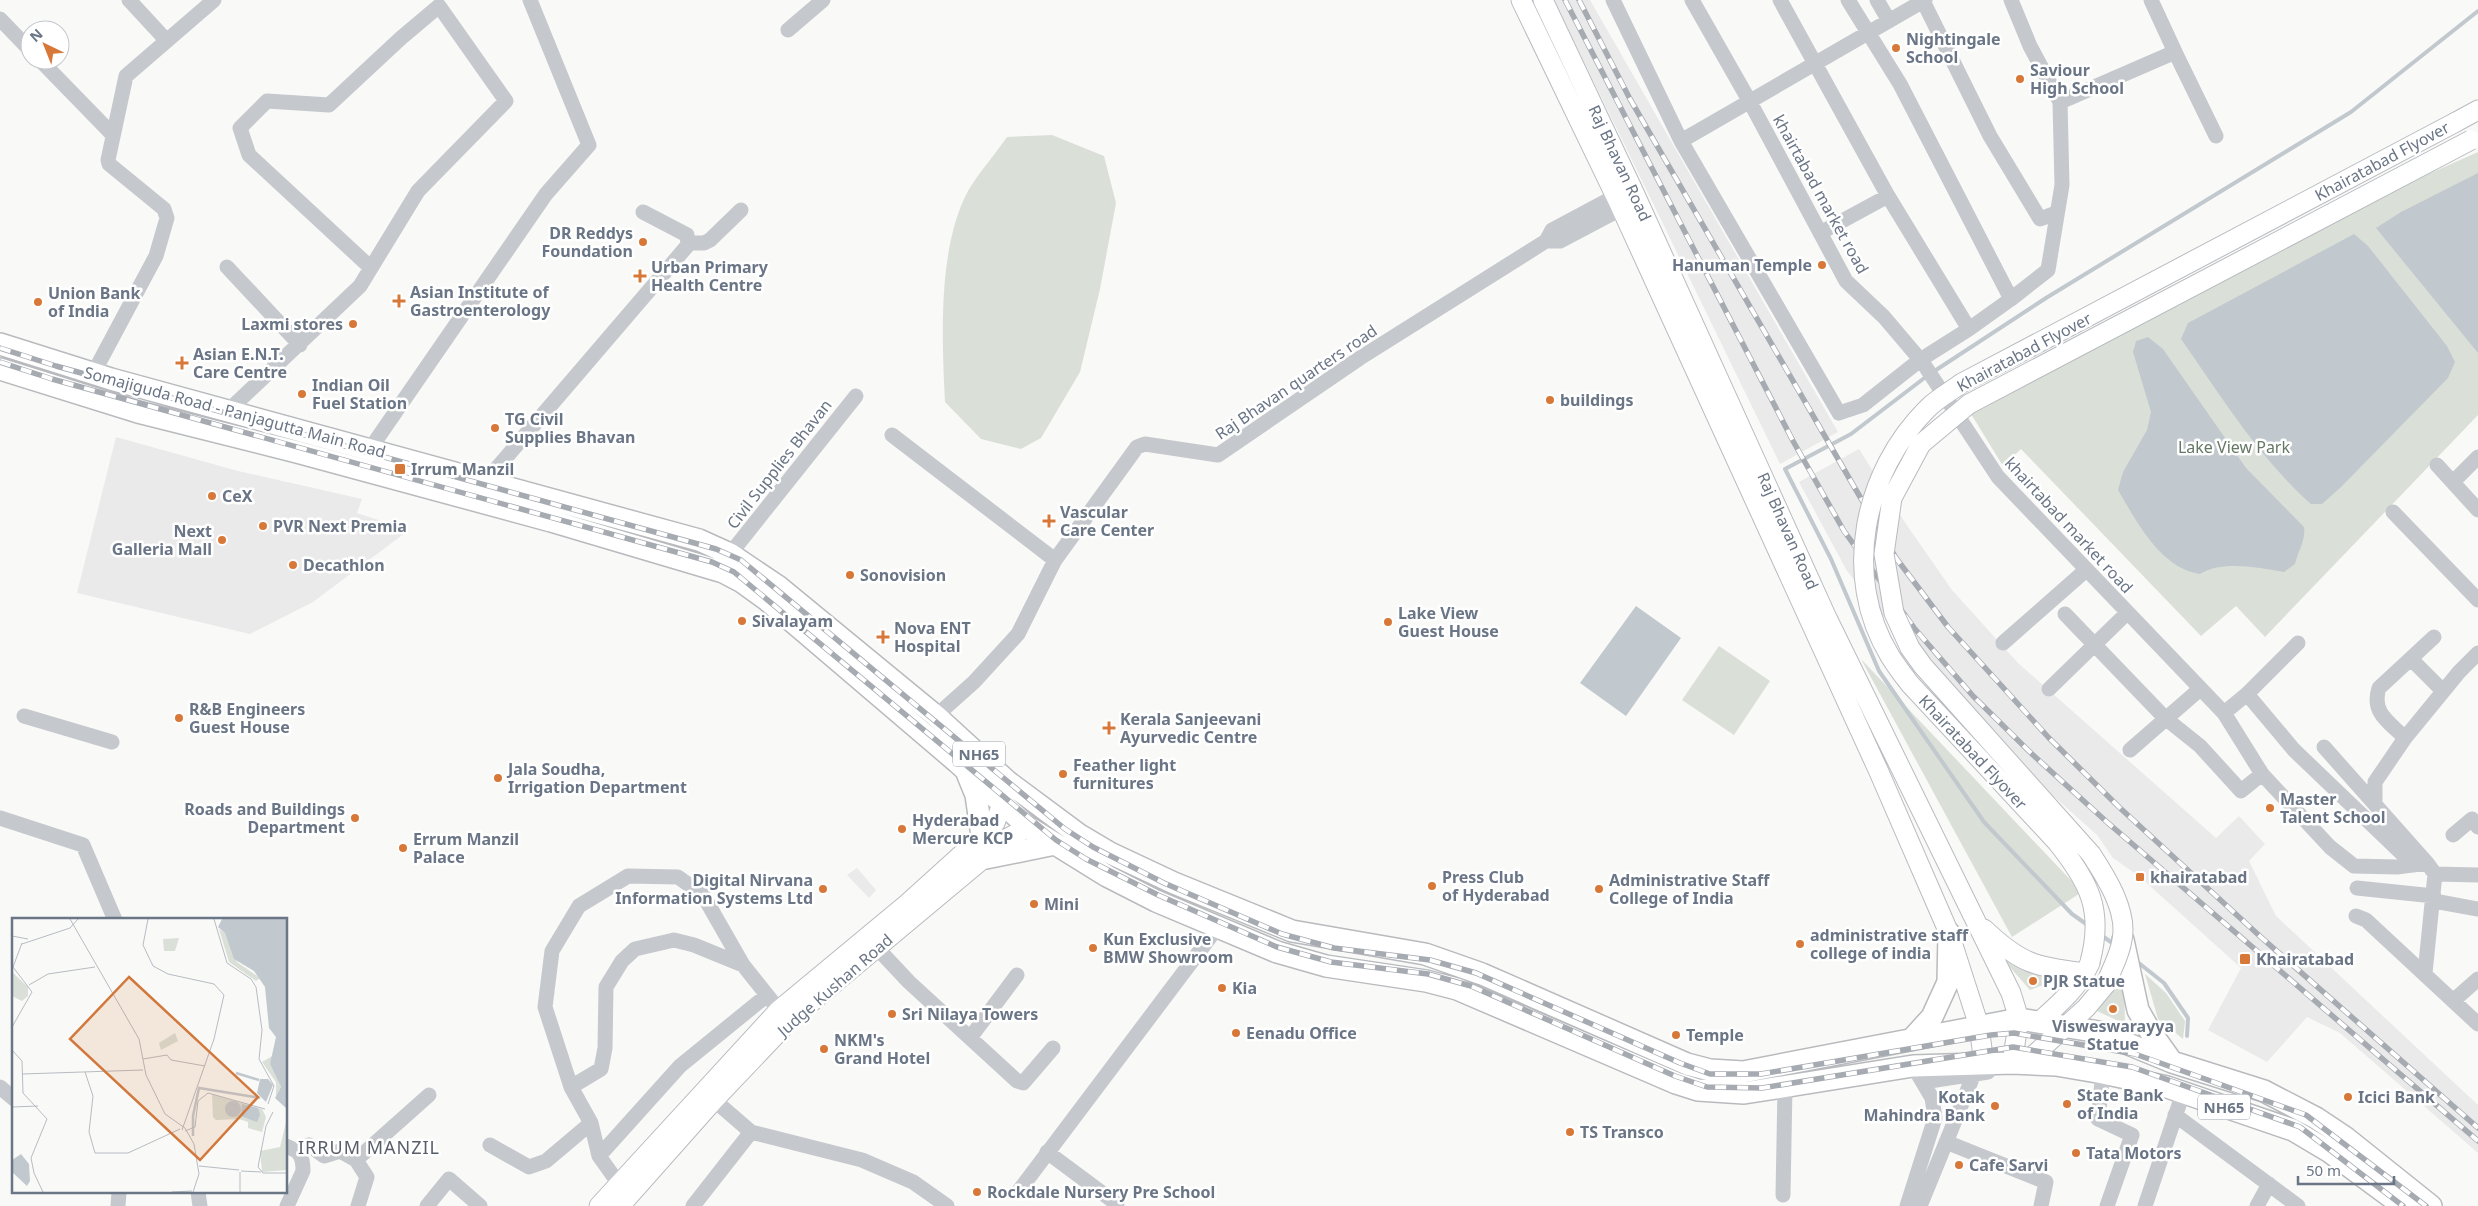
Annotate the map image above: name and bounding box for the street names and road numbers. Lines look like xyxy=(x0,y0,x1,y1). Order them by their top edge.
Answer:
street label: Raj Bhavan Road xyxy=(1583,101,1657,225)
street label: khairtabad market road xyxy=(1768,111,1874,277)
street label: Khairatabad Flyover xyxy=(2311,116,2453,206)
street label: Khairatabad Flyover xyxy=(1953,307,2095,397)
street label: Raj Bhavan quarters road xyxy=(1211,319,1381,445)
street label: Somajiguda Road - Panjagutta Main Road xyxy=(82,361,388,463)
street label: Civil Supplies Bhavan xyxy=(722,395,836,533)
street label: khairtabad market road xyxy=(2000,452,2138,598)
street label: Raj Bhavan Road xyxy=(1752,469,1824,593)
street label: Khairatabad Flyover xyxy=(1914,690,2032,814)
road number: NH65 xyxy=(953,742,1005,766)
street label: Judge Kushan Road xyxy=(771,929,897,1042)
road number: NH65 xyxy=(2198,1094,2250,1120)

